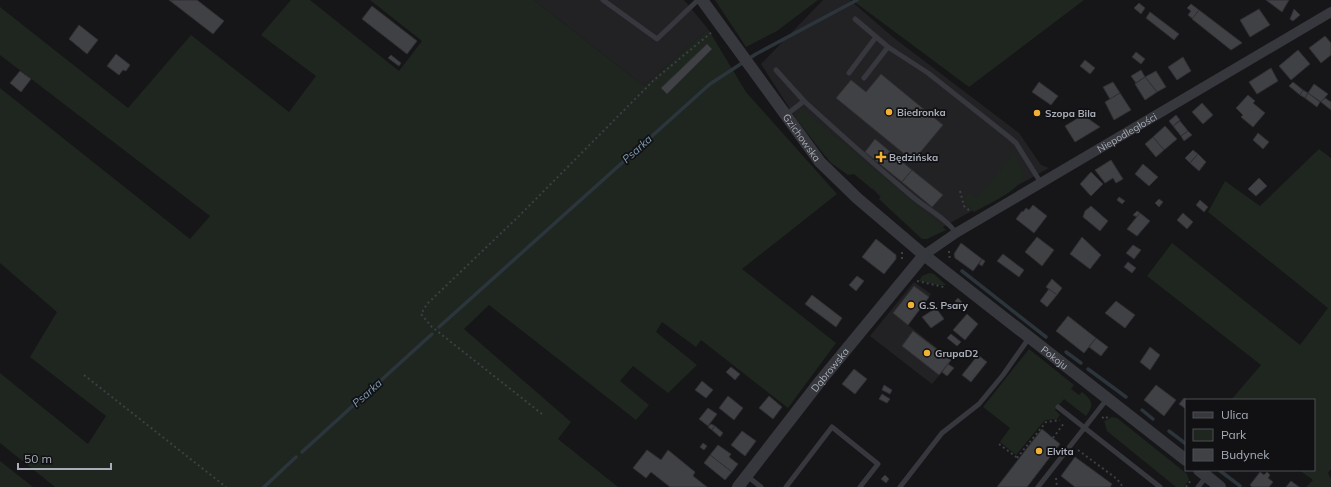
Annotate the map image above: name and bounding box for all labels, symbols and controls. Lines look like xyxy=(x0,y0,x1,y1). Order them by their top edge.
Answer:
place label: Biedronka xyxy=(897,106,946,119)
marker: Biedronka xyxy=(884,107,894,117)
place label: Szopa Bila xyxy=(1045,107,1096,120)
marker: Szopa Bila xyxy=(1032,108,1042,118)
street label: Niepodległości xyxy=(1094,110,1159,155)
street label: Gzichowska xyxy=(780,111,824,164)
water label: Psarka xyxy=(619,132,655,166)
place label: Będzińska xyxy=(889,151,938,164)
marker: Będzińska xyxy=(876,152,886,162)
place label: G.S. Psary xyxy=(919,299,968,312)
marker: G.S. Psary xyxy=(906,300,916,310)
street label: Pokoju xyxy=(1039,343,1071,372)
street label: Dąbrowska xyxy=(808,345,852,394)
place label: GrupaD2 xyxy=(935,347,978,360)
marker: GrupaD2 xyxy=(922,348,932,358)
water label: Psarka xyxy=(349,376,385,410)
legend xyxy=(1185,399,1315,471)
text: Ulica xyxy=(1221,407,1249,422)
text: Park xyxy=(1221,427,1247,442)
scale bar xyxy=(18,445,111,471)
place label: Elvita xyxy=(1047,445,1074,458)
marker: Elvita xyxy=(1034,446,1044,456)
text: Budynek xyxy=(1221,447,1270,462)
text: 50 m xyxy=(24,451,52,466)

